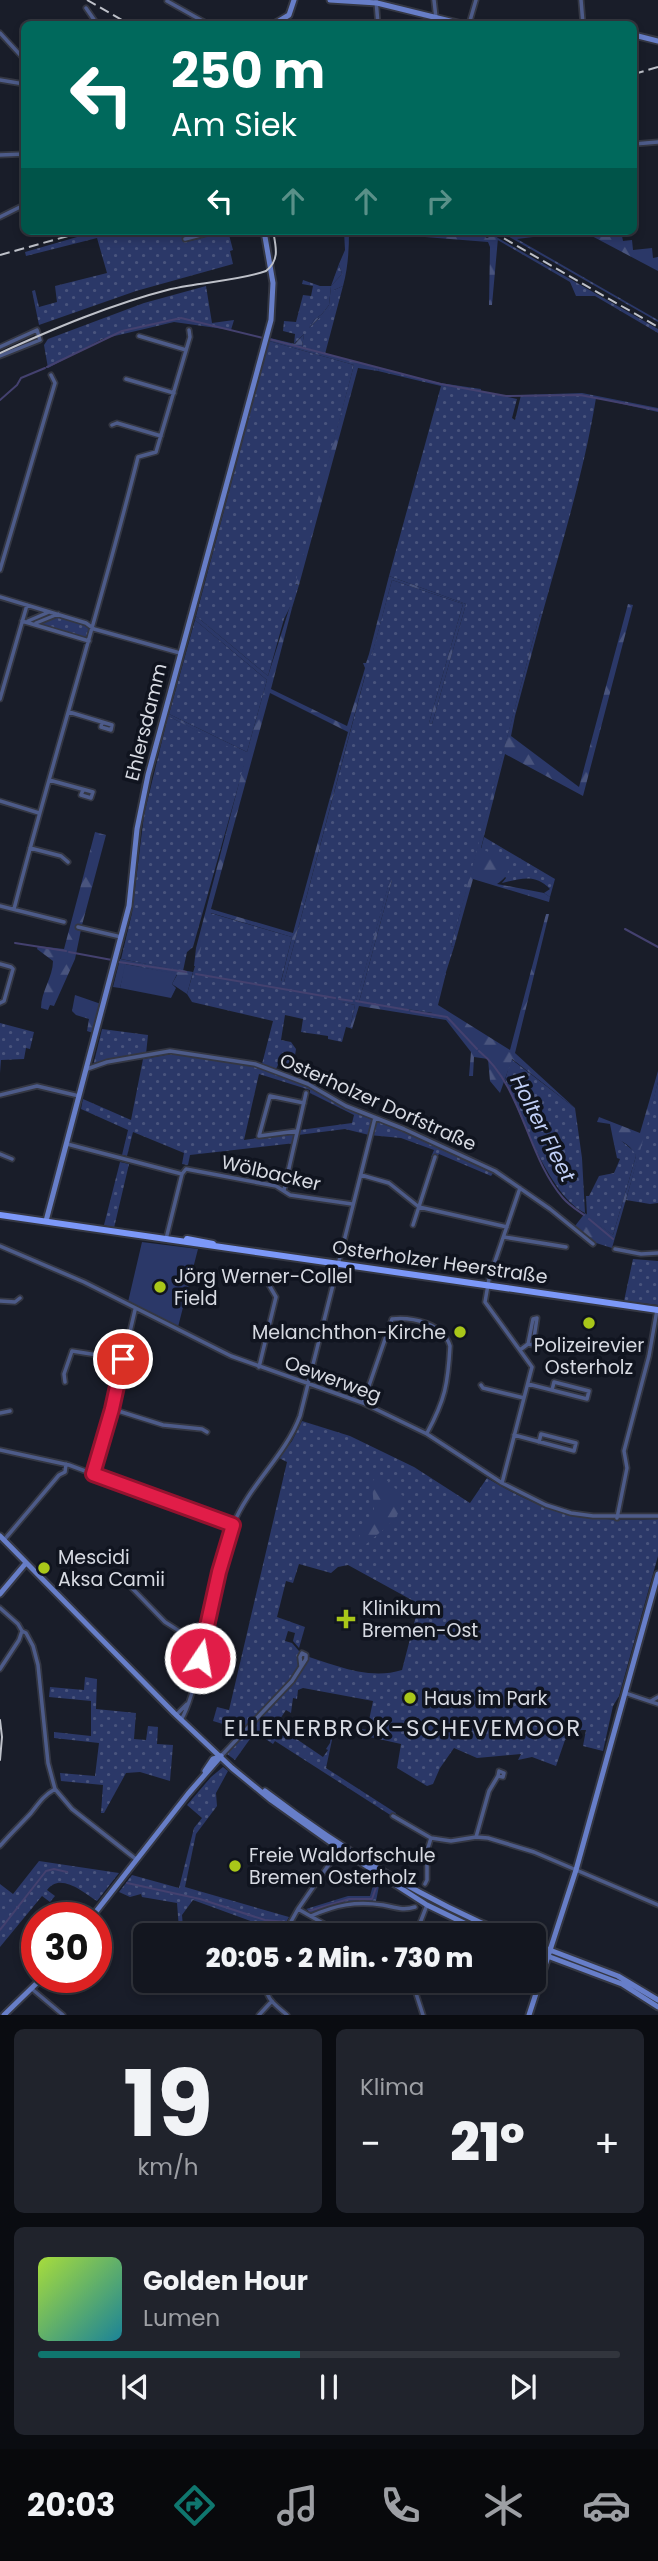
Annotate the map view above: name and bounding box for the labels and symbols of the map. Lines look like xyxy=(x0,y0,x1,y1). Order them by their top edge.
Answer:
street label: Ehlersdamm xyxy=(118,660,174,784)
street label: Osterholzer Dorfstraße xyxy=(275,1046,481,1158)
water label: Holter Fleet xyxy=(503,1069,583,1187)
street label: Wölbacker xyxy=(219,1148,323,1198)
street label: Osterholzer Heerstraße xyxy=(330,1233,550,1291)
place label: Jörg Werner-Collel Field xyxy=(174,1263,353,1312)
marker: Jörg Werner-Collel Field xyxy=(152,1279,168,1295)
marker: Polizeirevier Osterholz xyxy=(581,1315,597,1331)
place label: Melanchthon-Kirche xyxy=(252,1319,446,1346)
marker: Melanchthon-Kirche xyxy=(452,1324,468,1340)
pin xyxy=(93,1329,153,1389)
place label: Polizeirevier Osterholz xyxy=(534,1332,644,1381)
street label: Oewerweg xyxy=(281,1349,385,1409)
place label: Mescidi Aksa Camii xyxy=(58,1544,165,1593)
marker: Mescidi Aksa Camii xyxy=(36,1560,52,1576)
place label: Klinikum Bremen-Ost xyxy=(362,1595,478,1644)
marker: Klinikum Bremen-Ost xyxy=(336,1609,356,1629)
position arrow xyxy=(163,1621,237,1695)
place label: Haus im Park xyxy=(424,1685,547,1712)
marker: Haus im Park xyxy=(402,1690,418,1706)
district label: ELLENERBROK-SCHEVEMOOR xyxy=(224,1712,582,1744)
place label: Freie Waldorfschule Bremen Osterholz xyxy=(249,1842,436,1891)
marker: Freie Waldorfschule Bremen Osterholz xyxy=(227,1858,243,1874)
speed limit sign: 30 xyxy=(21,1902,112,1993)

